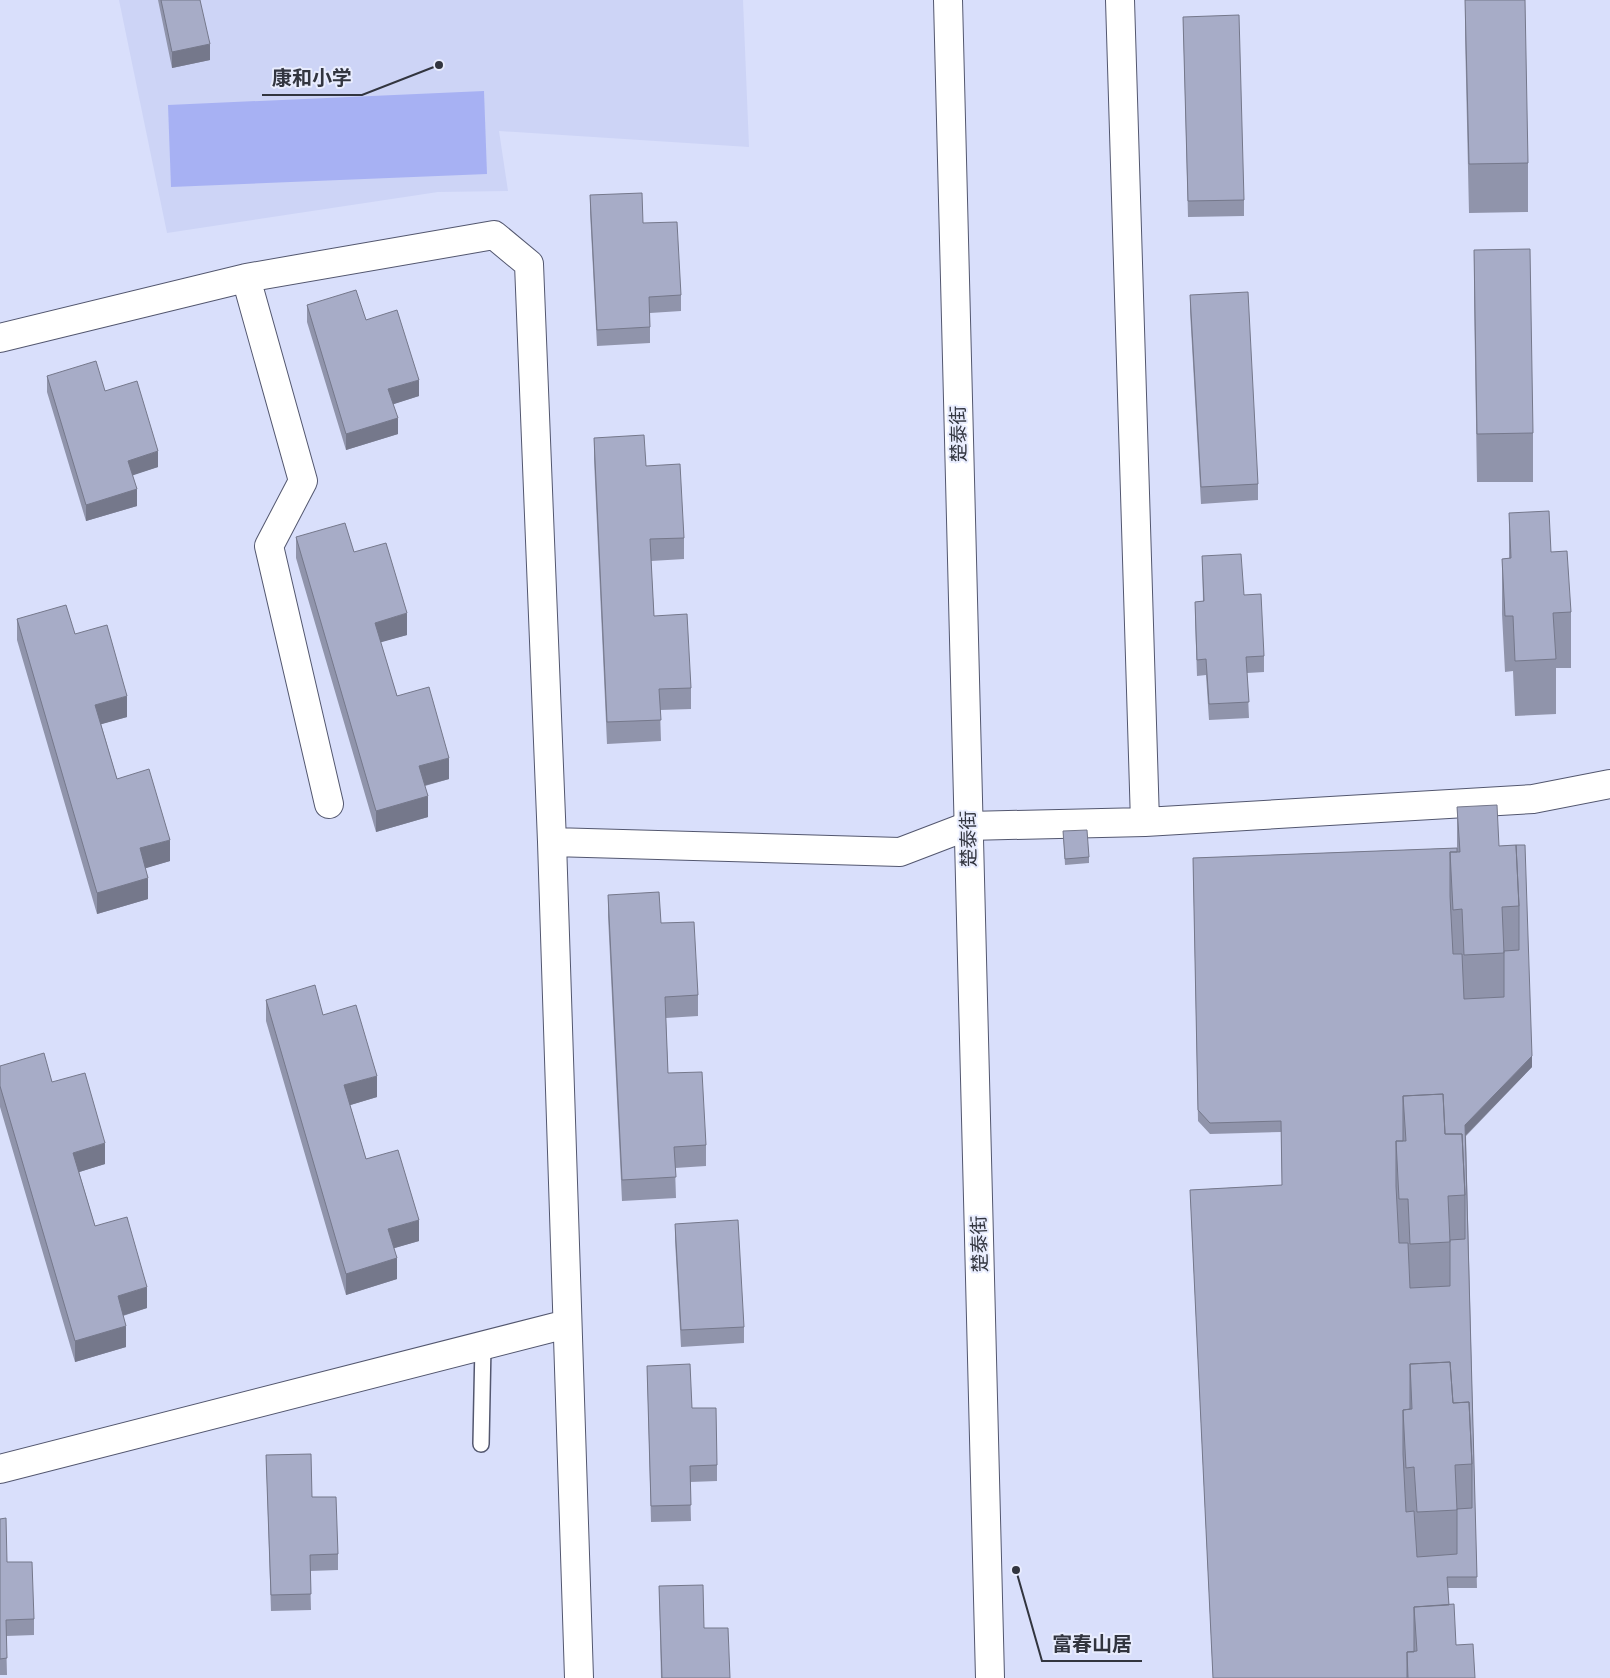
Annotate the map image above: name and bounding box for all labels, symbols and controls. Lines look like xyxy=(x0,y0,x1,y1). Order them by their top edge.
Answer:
callout: 康和小学 xyxy=(262,60,362,95)
text: 康和小学 xyxy=(272,64,352,93)
street label: 楚泰街 xyxy=(945,405,972,463)
street label: 楚泰街 xyxy=(955,810,982,868)
street label: 楚泰街 xyxy=(965,1215,994,1273)
callout: 富春山居 xyxy=(1042,1626,1142,1661)
text: 富春山居 xyxy=(1052,1630,1132,1659)

